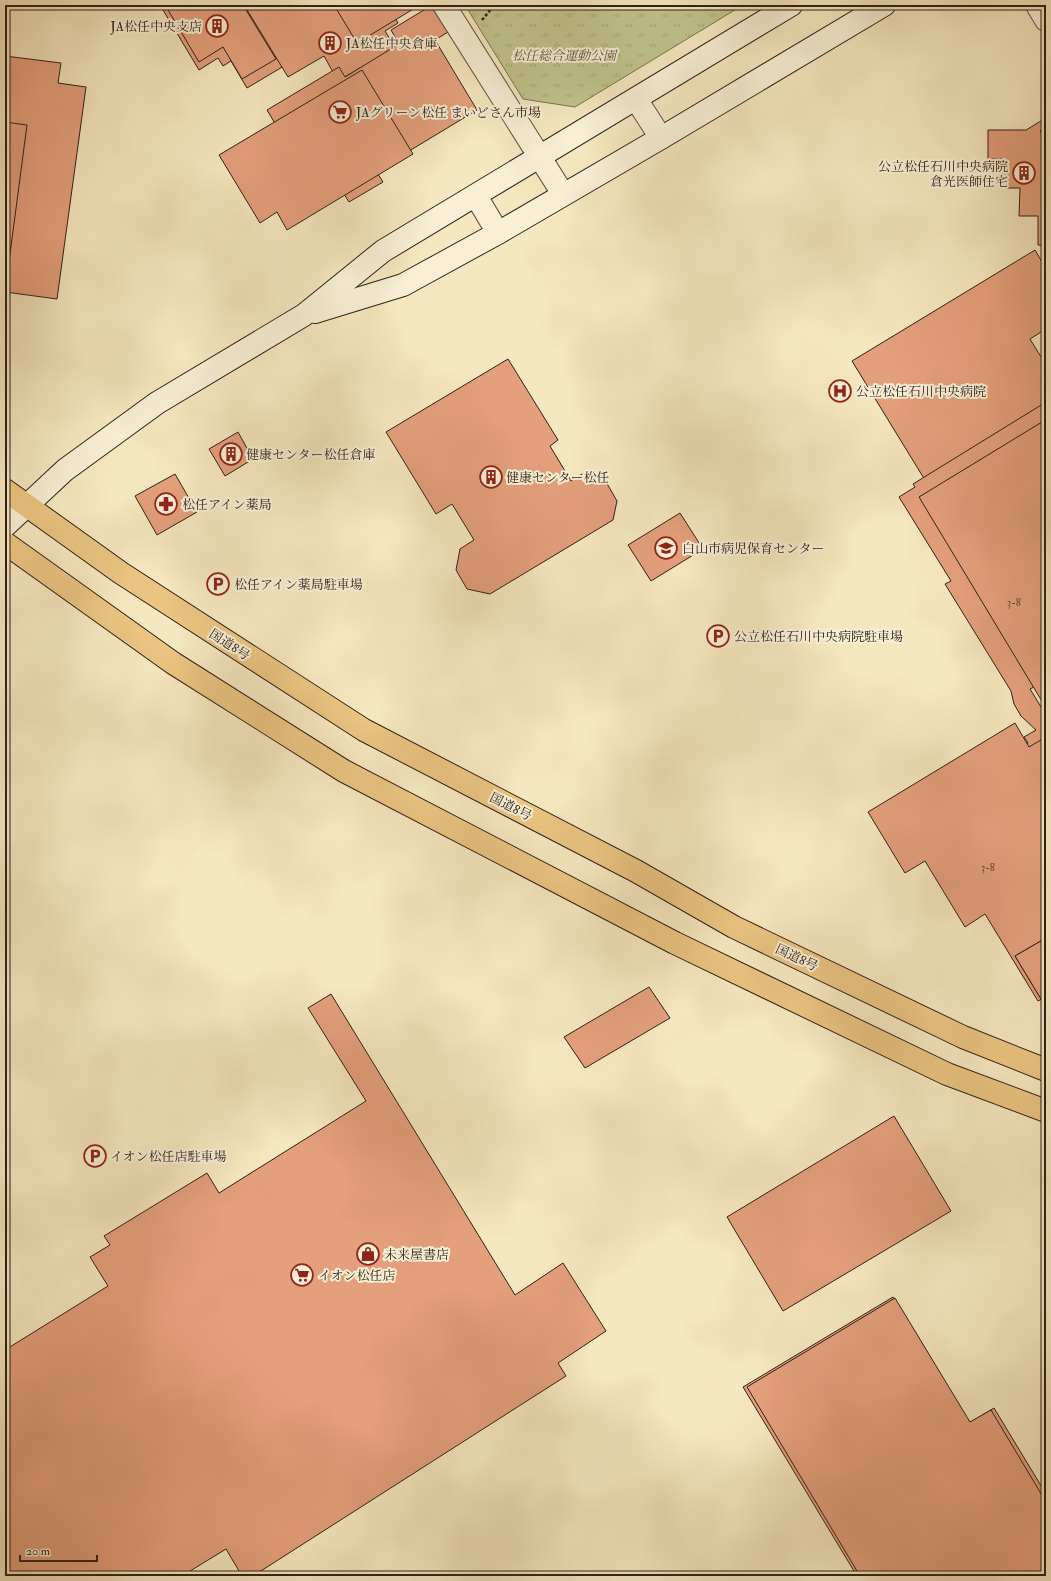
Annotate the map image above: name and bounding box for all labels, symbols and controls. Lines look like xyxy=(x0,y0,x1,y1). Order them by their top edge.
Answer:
building icon: JA松任中央支店 xyxy=(204,13,230,39)
place label: JA松任中央支店 xyxy=(110,19,202,35)
building icon: JA松任中央倉庫 xyxy=(317,30,343,56)
place label: JA松任中央倉庫 xyxy=(345,36,438,52)
park label: 松任総合運動公園 xyxy=(512,48,618,64)
supermarket icon: JAグリーン松任 まいどさん市場 xyxy=(327,99,353,125)
place label: JAグリーン松任 まいどさん市場 xyxy=(355,105,541,121)
place label: 公立松任石川中央病院 倉光医師住宅 xyxy=(878,159,1008,190)
building icon: 公立松任石川中央病院 倉光医師住宅 xyxy=(1011,160,1037,186)
hospital icon: 公立松任石川中央病院 xyxy=(827,378,853,404)
place label: 公立松任石川中央病院 xyxy=(856,384,986,400)
building icon: 健康センター松任倉庫 xyxy=(218,441,244,467)
place label: 健康センター松任倉庫 xyxy=(246,447,375,463)
building icon: 健康センター松任 xyxy=(478,464,504,490)
place label: 健康センター松任 xyxy=(506,470,609,486)
pharmacy icon: 松任アイン薬局 xyxy=(153,491,179,517)
place label: 松任アイン薬局 xyxy=(182,497,272,513)
school or university icon: 白山市病児保育センター xyxy=(653,535,679,561)
place label: 白山市病児保育センター xyxy=(682,541,824,557)
parking icon: 松任アイン薬局駐車場 xyxy=(205,571,231,597)
place label: 松任アイン薬局駐車場 xyxy=(234,577,363,593)
house number: 3-8 xyxy=(1007,596,1021,609)
parking icon: 公立松任石川中央病院駐車場 xyxy=(705,623,731,649)
street label: 国道8号 xyxy=(206,626,253,664)
place label: 公立松任石川中央病院駐車場 xyxy=(734,629,903,645)
street label: 国道8号 xyxy=(487,790,534,824)
house number: 3-8 xyxy=(981,861,995,874)
street label: 国道8号 xyxy=(773,941,820,975)
parking icon: イオン松任店駐車場 xyxy=(82,1143,108,1169)
place label: イオン松任店駐車場 xyxy=(110,1149,227,1165)
shop icon: 未来屋書店 xyxy=(355,1241,381,1267)
place label: 未来屋書店 xyxy=(384,1247,449,1263)
supermarket icon: イオン松任店 xyxy=(289,1262,315,1288)
place label: イオン松任店 xyxy=(318,1268,396,1284)
scale bar xyxy=(20,1537,97,1563)
text: 20 m xyxy=(26,1544,51,1559)

